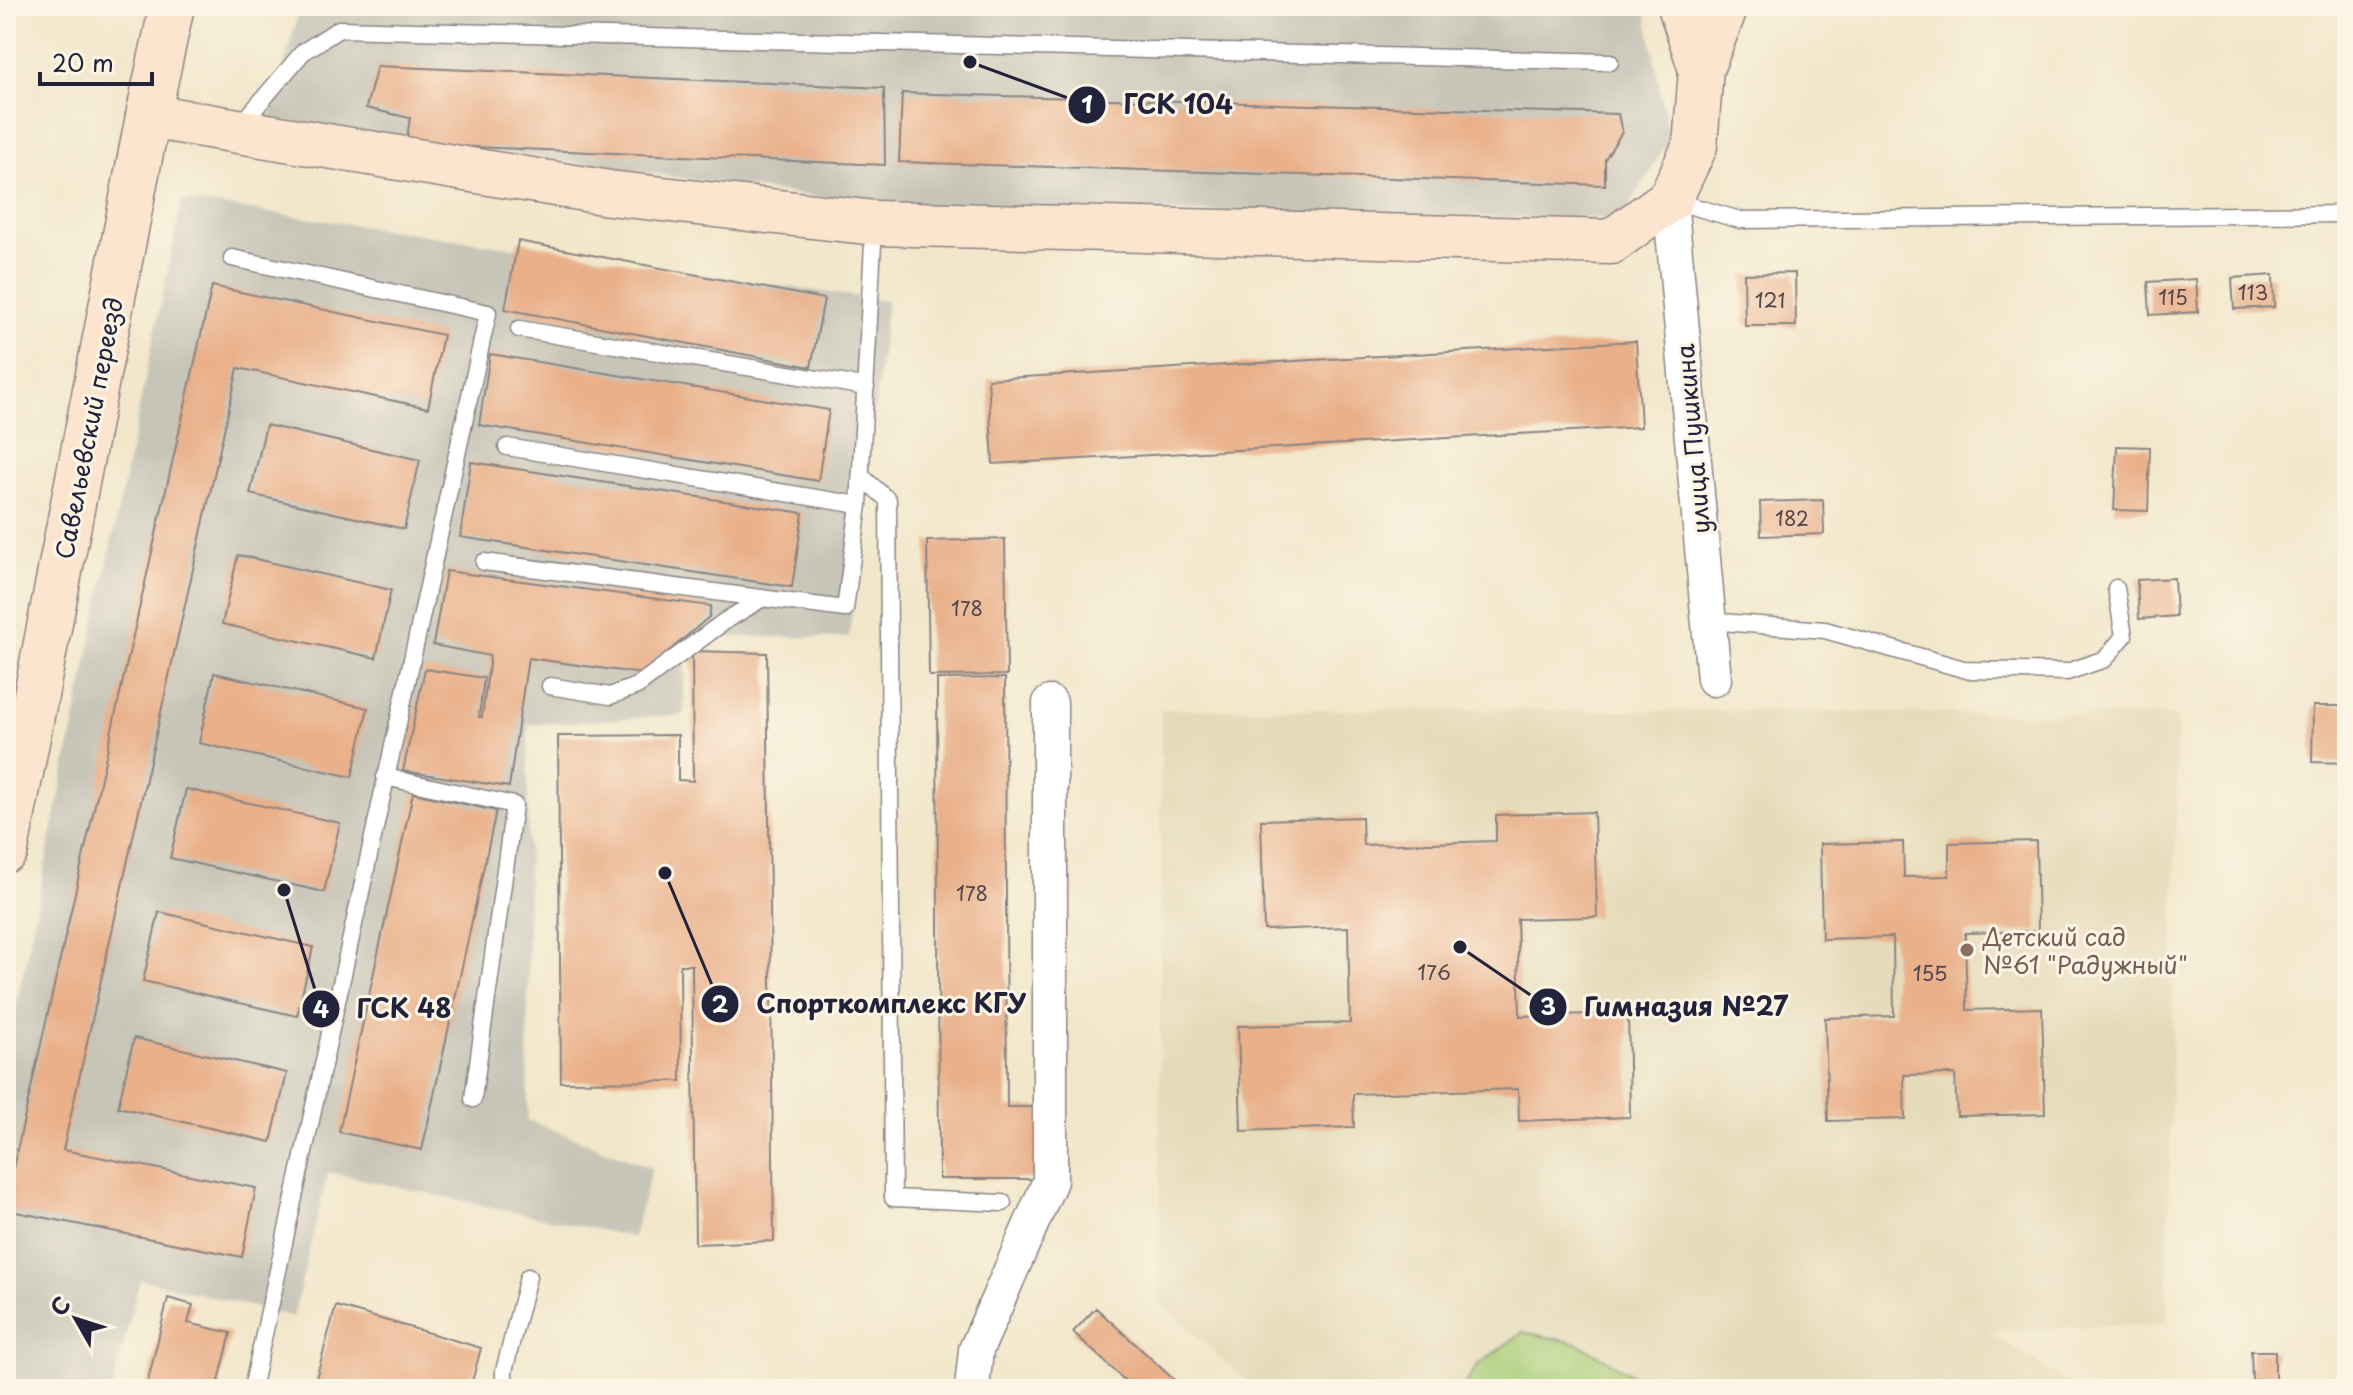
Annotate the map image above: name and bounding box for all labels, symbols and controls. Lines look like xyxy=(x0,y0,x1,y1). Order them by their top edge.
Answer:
scale bar xyxy=(40,36,152,86)
text: 20 m xyxy=(52,44,114,80)
callout: ГСК 104 xyxy=(1067,80,1249,130)
text: ГСК 104 xyxy=(1123,84,1233,123)
text: 1 xyxy=(1081,85,1093,121)
house number: 113 xyxy=(2238,277,2268,307)
house number: 115 xyxy=(2158,282,2188,312)
house number: 121 xyxy=(1755,285,1785,315)
street label: Савельевский переезд xyxy=(45,294,131,562)
street label: улица Пушкина xyxy=(1666,343,1718,535)
house number: 182 xyxy=(1775,503,1809,533)
house number: 178 xyxy=(951,593,983,623)
house number: 178 xyxy=(956,878,988,908)
place label: Детский сад №61 "Радужный" xyxy=(1982,918,2188,982)
marker: Детский сад №61 "Радужный" xyxy=(1958,941,1976,959)
house number: 176 xyxy=(1417,957,1451,987)
house number: 155 xyxy=(1913,958,1947,988)
callout: Спорткомплекс КГУ xyxy=(700,979,1042,1029)
callout: Гимназия №27 xyxy=(1528,982,1805,1032)
text: Спорткомплекс КГУ xyxy=(756,983,1026,1022)
callout: ГСК 48 xyxy=(301,984,468,1034)
text: 2 xyxy=(712,985,729,1021)
text: Гимназия №27 xyxy=(1584,986,1788,1025)
text: 3 xyxy=(1540,987,1556,1023)
text: ГСК 48 xyxy=(357,988,452,1027)
text: 4 xyxy=(313,990,329,1026)
north arrow xyxy=(36,1279,116,1359)
text: С xyxy=(41,1289,77,1322)

